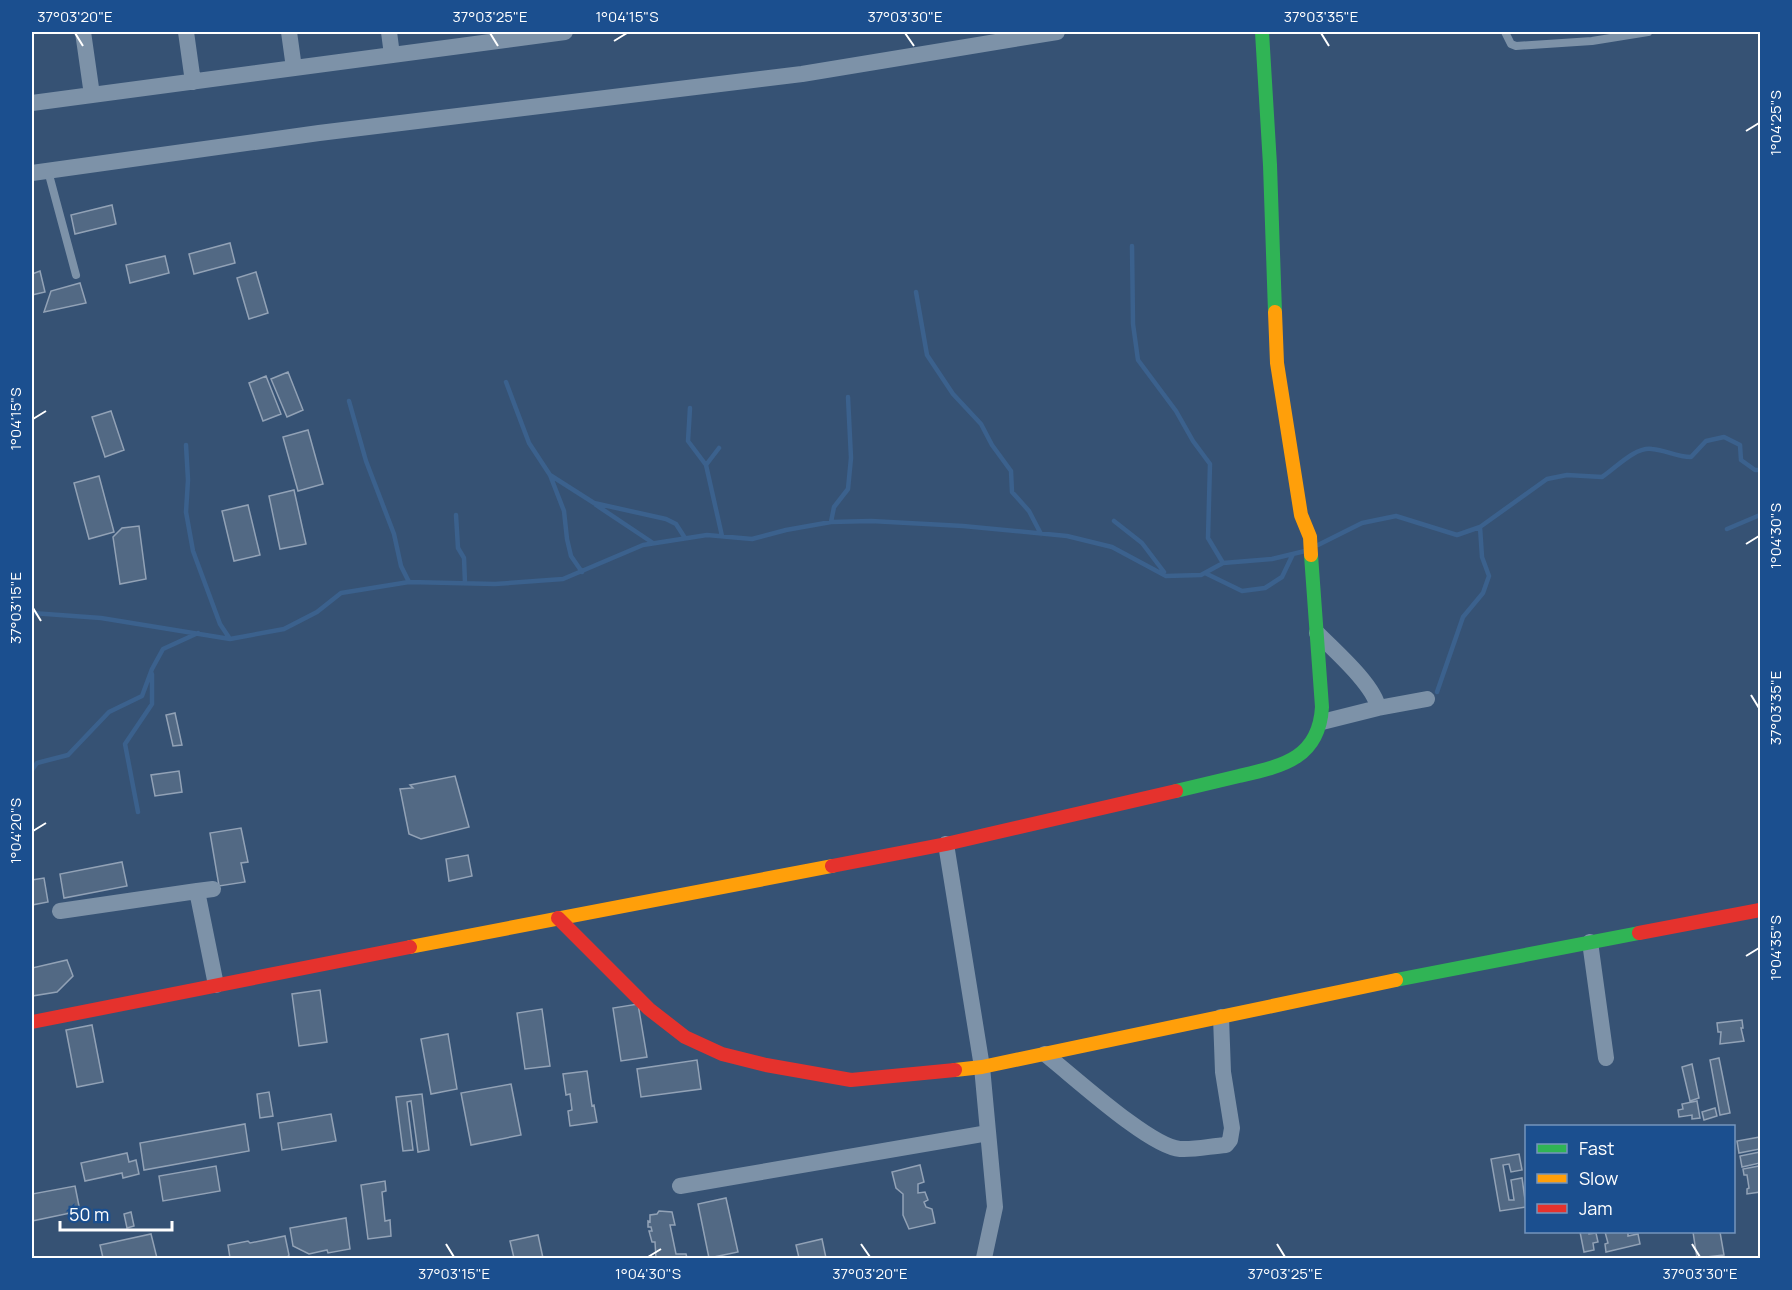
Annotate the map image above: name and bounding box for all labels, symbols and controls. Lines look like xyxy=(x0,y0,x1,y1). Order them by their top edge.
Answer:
text: 37°03'20"E xyxy=(37,6,113,27)
text: 37°03'25"E xyxy=(453,6,527,27)
text: 1°04'15"S xyxy=(596,6,659,27)
text: 37°03'30"E xyxy=(867,6,943,27)
text: 37°03'35"E xyxy=(1284,6,1358,27)
text: 1°04'25"S xyxy=(1765,90,1786,156)
text: 1°04'15"S xyxy=(5,388,26,451)
text: 1°04'30"S xyxy=(1765,503,1786,569)
text: 37°03'15"E xyxy=(5,572,26,644)
text: 37°03'35"E xyxy=(1765,671,1786,745)
text: 1°04'20"S xyxy=(5,798,26,864)
text: 1°04'35"S xyxy=(1765,915,1786,981)
legend xyxy=(1525,1125,1735,1233)
text: Fast xyxy=(1579,1136,1614,1160)
text: Slow xyxy=(1579,1166,1619,1190)
scale bar xyxy=(60,1194,172,1232)
text: Jam xyxy=(1579,1196,1613,1220)
text: 50 m xyxy=(69,1202,109,1226)
text: 37°03'15"E xyxy=(418,1263,490,1284)
text: 1°04'30"S xyxy=(615,1263,681,1284)
text: 37°03'20"E xyxy=(832,1263,908,1284)
text: 37°03'25"E xyxy=(1248,1263,1322,1284)
text: 37°03'30"E xyxy=(1662,1263,1738,1284)

